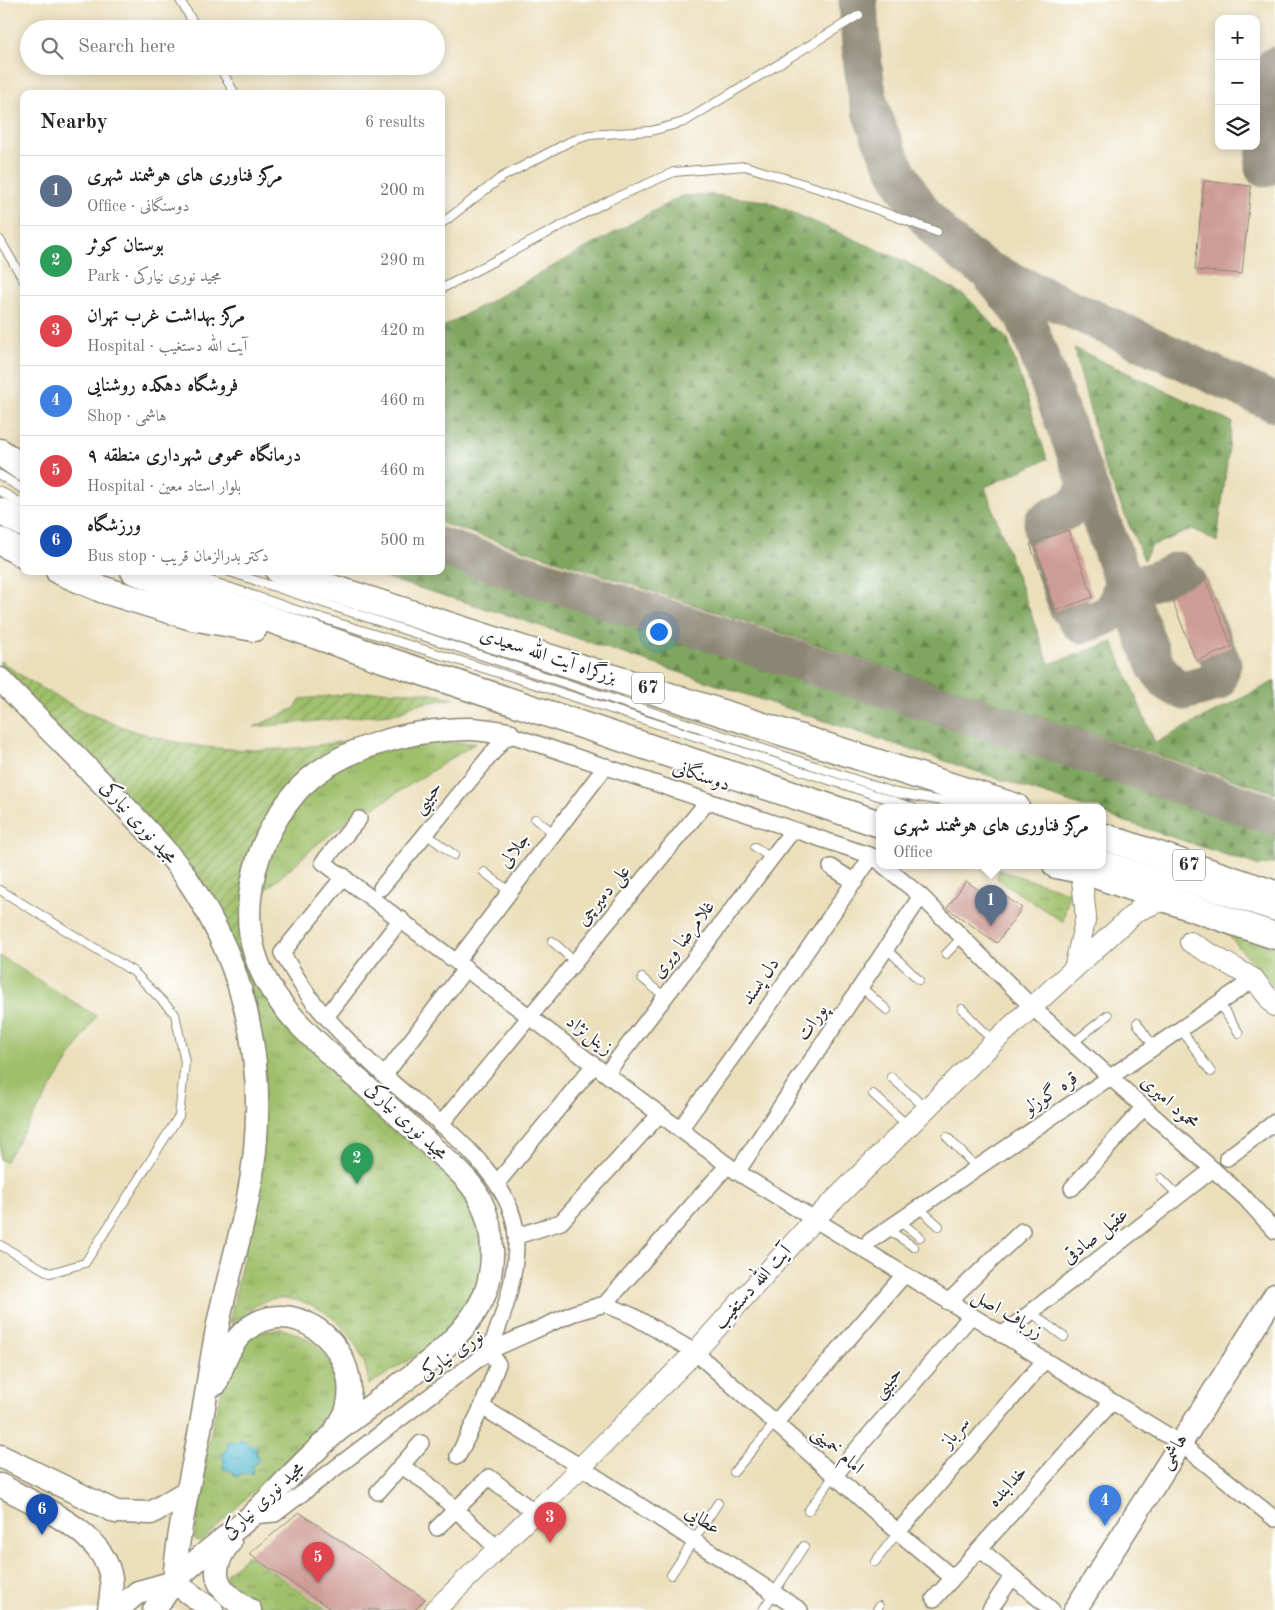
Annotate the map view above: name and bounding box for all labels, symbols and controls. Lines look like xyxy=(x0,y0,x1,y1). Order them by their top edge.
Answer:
map controls xyxy=(1215,15,1260,150)
button: + xyxy=(1215,15,1260,60)
search box xyxy=(20,20,445,75)
icon: search xyxy=(38,34,66,62)
text: Search here xyxy=(78,38,175,57)
button: − xyxy=(1215,60,1260,105)
button: layers xyxy=(1215,105,1260,150)
text: Nearby xyxy=(40,112,108,133)
text: 6 results xyxy=(365,115,425,131)
text: مرکز فناوری های هوشمند شهری xyxy=(87,167,282,186)
text: 1 xyxy=(51,183,61,199)
text: 200 m xyxy=(380,183,425,199)
text: Office · دوسنگانی xyxy=(87,199,190,215)
text: بوستان کوثر xyxy=(87,237,164,256)
text: 2 xyxy=(51,253,61,269)
text: 290 m xyxy=(380,253,425,269)
text: Park · مجید نوری نیارکی xyxy=(87,269,221,285)
text: مرکز بهداشت غرب تهران xyxy=(87,307,245,326)
text: 3 xyxy=(51,323,61,339)
text: 420 m xyxy=(380,323,425,339)
text: Hospital · آیت الله دستغیب xyxy=(87,339,247,355)
text: فروشگاه دهکده روشنایی xyxy=(87,377,238,396)
text: 4 xyxy=(51,393,61,409)
text: 460 m xyxy=(380,393,425,409)
text: Shop · هاشمی xyxy=(87,409,167,425)
text: درمانگاه عمومی شهرداری منطقه ۹ xyxy=(87,447,301,466)
text: 5 xyxy=(51,463,61,479)
text: 460 m xyxy=(380,463,425,479)
text: Hospital · بلوار استاد معین xyxy=(87,479,241,495)
text: ورزشگاه xyxy=(87,517,141,536)
text: 6 xyxy=(51,533,61,549)
text: 500 m xyxy=(380,533,425,549)
text: Bus stop · دکتر بدرالزمان قریب xyxy=(87,549,269,565)
street label: بزرگراه آیت الله سعیدی xyxy=(477,619,621,688)
your location xyxy=(646,619,672,645)
road number: 67 xyxy=(632,672,664,704)
street label: دوسنگانی xyxy=(670,754,734,796)
street label: مجید نوری نیارکی xyxy=(95,775,183,869)
street label: حبیبی xyxy=(409,778,450,820)
popup xyxy=(876,804,1106,869)
text: مرکز فناوری های هوشمند شهری xyxy=(893,817,1089,836)
street label: جلالی xyxy=(496,830,534,872)
text: Office xyxy=(893,845,933,861)
road number: 67 xyxy=(1173,850,1205,880)
street label: علی دمیرچی xyxy=(573,862,637,932)
pin: 1 xyxy=(975,885,1007,926)
street label: غلامرضا ویری xyxy=(649,898,721,984)
street label: دل پسند xyxy=(738,955,785,1010)
street label: پورات xyxy=(794,1000,834,1046)
street label: زینل‌نژاد xyxy=(561,1012,616,1061)
street label: قره گوزلو xyxy=(1017,1067,1082,1121)
street label: محمود امیری xyxy=(1136,1072,1202,1135)
street label: مجید نوری نیارکی xyxy=(361,1077,454,1166)
pin: 2 xyxy=(341,1143,373,1184)
street label: عقیل صادقی xyxy=(1059,1205,1134,1270)
street label: آیت الله دستغیب xyxy=(705,1236,797,1334)
street label: زرباف اصل xyxy=(968,1287,1045,1345)
street label: نوری نیارکی xyxy=(414,1324,488,1386)
street label: حبیبی xyxy=(869,1363,910,1405)
street label: سرباز xyxy=(936,1414,975,1454)
street label: امام خمینی xyxy=(804,1423,866,1483)
street label: هاشمی xyxy=(1156,1431,1194,1474)
street label: مجید نوری نیارکی xyxy=(217,1455,310,1544)
street label: خدابنده xyxy=(985,1463,1031,1511)
pin: 4 xyxy=(1089,1485,1121,1526)
pin: 6 xyxy=(26,1494,58,1535)
pin: 3 xyxy=(534,1502,566,1543)
street label: عطایی xyxy=(680,1503,723,1541)
pin: 5 xyxy=(302,1542,334,1583)

